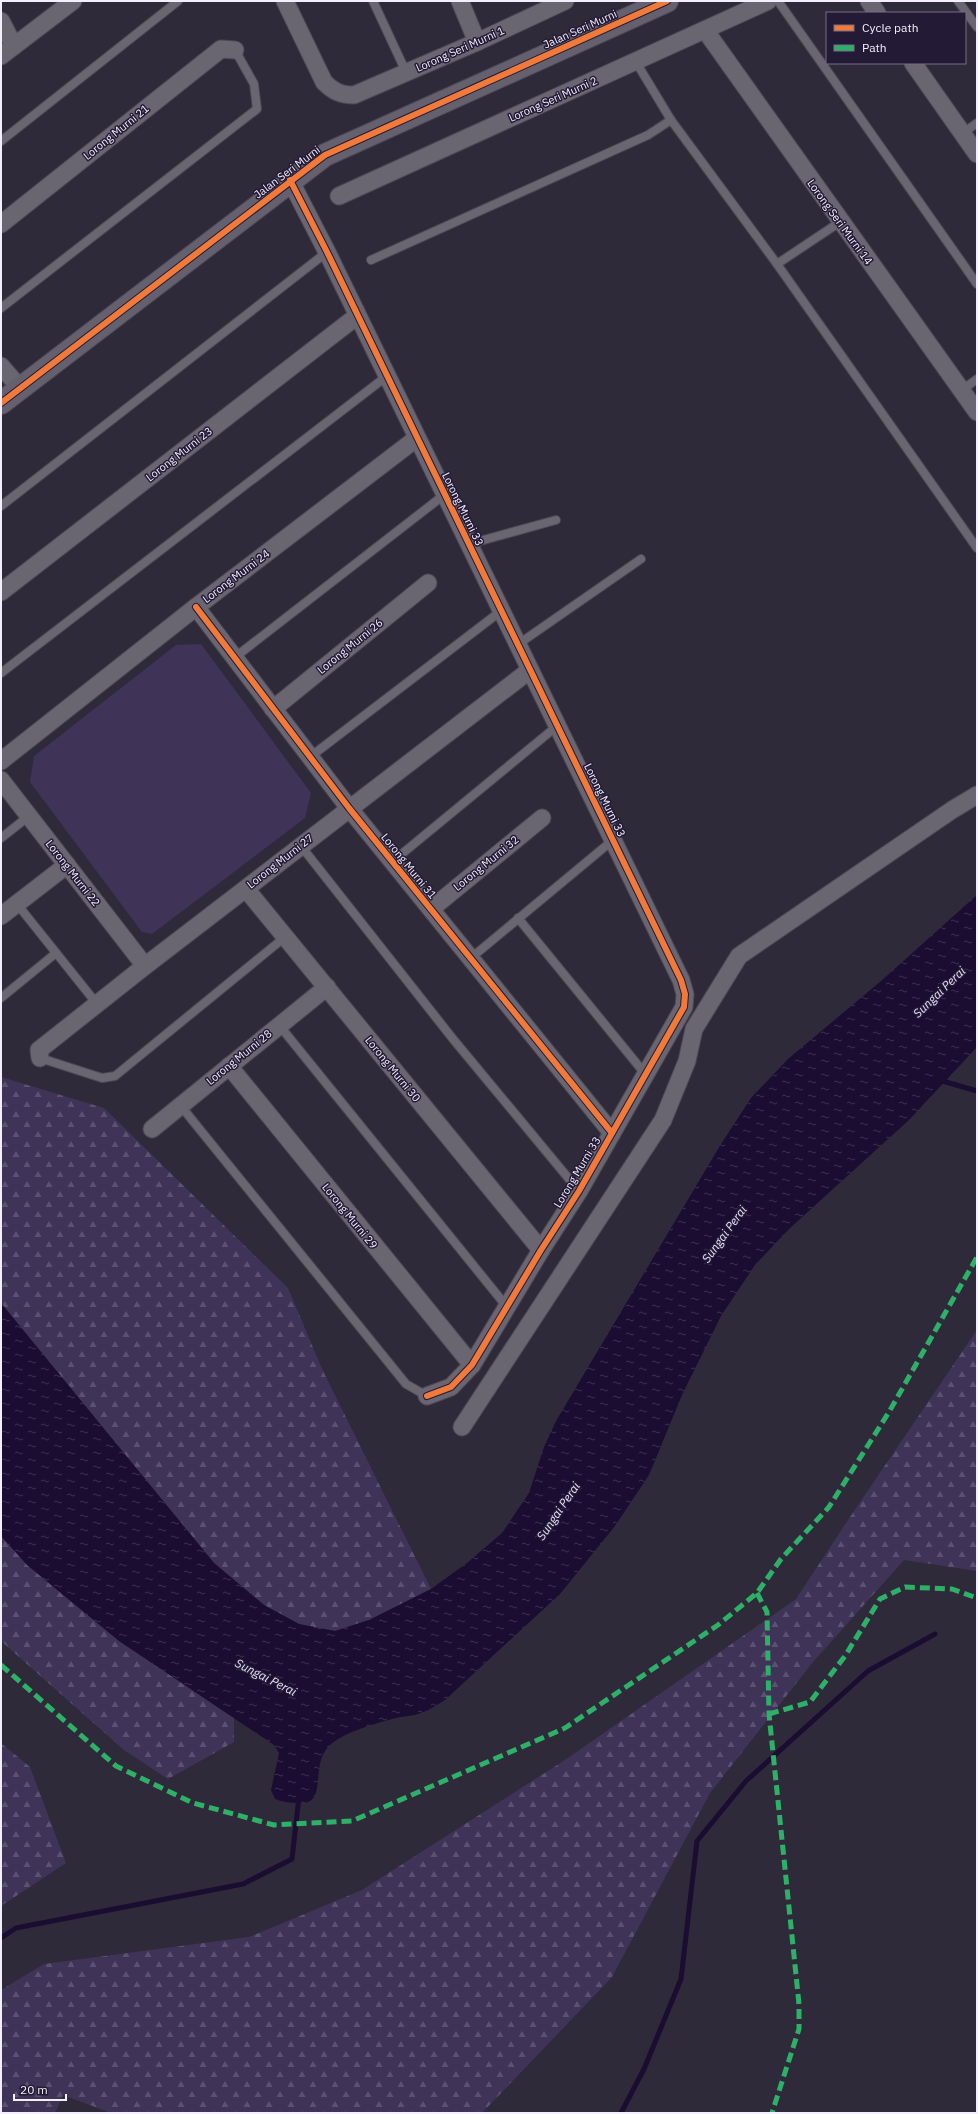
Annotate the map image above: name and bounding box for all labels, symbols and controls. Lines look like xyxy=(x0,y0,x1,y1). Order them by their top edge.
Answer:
street label: Jalan Seri Murni xyxy=(541,6,619,52)
legend xyxy=(826,12,966,64)
text: Cycle path xyxy=(862,20,919,35)
street label: Lorong Seri Murni 1 xyxy=(413,23,507,75)
text: Path xyxy=(862,40,887,55)
street label: Lorong Seri Murni 2 xyxy=(506,73,600,125)
street label: Lorong Murni 21 xyxy=(80,101,152,163)
street label: Jalan Seri Murni xyxy=(251,143,323,201)
street label: Lorong Seri Murni 14 xyxy=(804,177,876,268)
street label: Lorong Murni 23 xyxy=(143,424,215,484)
street label: Lorong Murni 33 xyxy=(439,470,487,548)
street label: Lorong Murni 24 xyxy=(200,546,273,606)
street label: Lorong Murni 26 xyxy=(314,615,386,677)
street label: Lorong Murni 33 xyxy=(581,761,629,839)
street label: Lorong Murni 31 xyxy=(378,830,440,902)
street label: Lorong Murni 27 xyxy=(244,831,316,891)
street label: Lorong Murni 32 xyxy=(450,832,522,894)
street label: Lorong Murni 22 xyxy=(43,837,103,909)
water label: Sungai Perai xyxy=(910,963,969,1021)
street label: Lorong Murni 28 xyxy=(203,1026,275,1088)
street label: Lorong Murni 30 xyxy=(362,1033,424,1105)
street label: Lorong Murni 33 xyxy=(550,1134,604,1210)
street label: Lorong Murni 29 xyxy=(319,1180,381,1252)
water label: Sungai Perai xyxy=(698,1202,750,1265)
water label: Sungai Perai xyxy=(533,1478,583,1543)
water label: Sungai Perai xyxy=(233,1655,300,1699)
scale bar xyxy=(14,2076,66,2102)
text: 20 m xyxy=(20,2082,48,2097)

